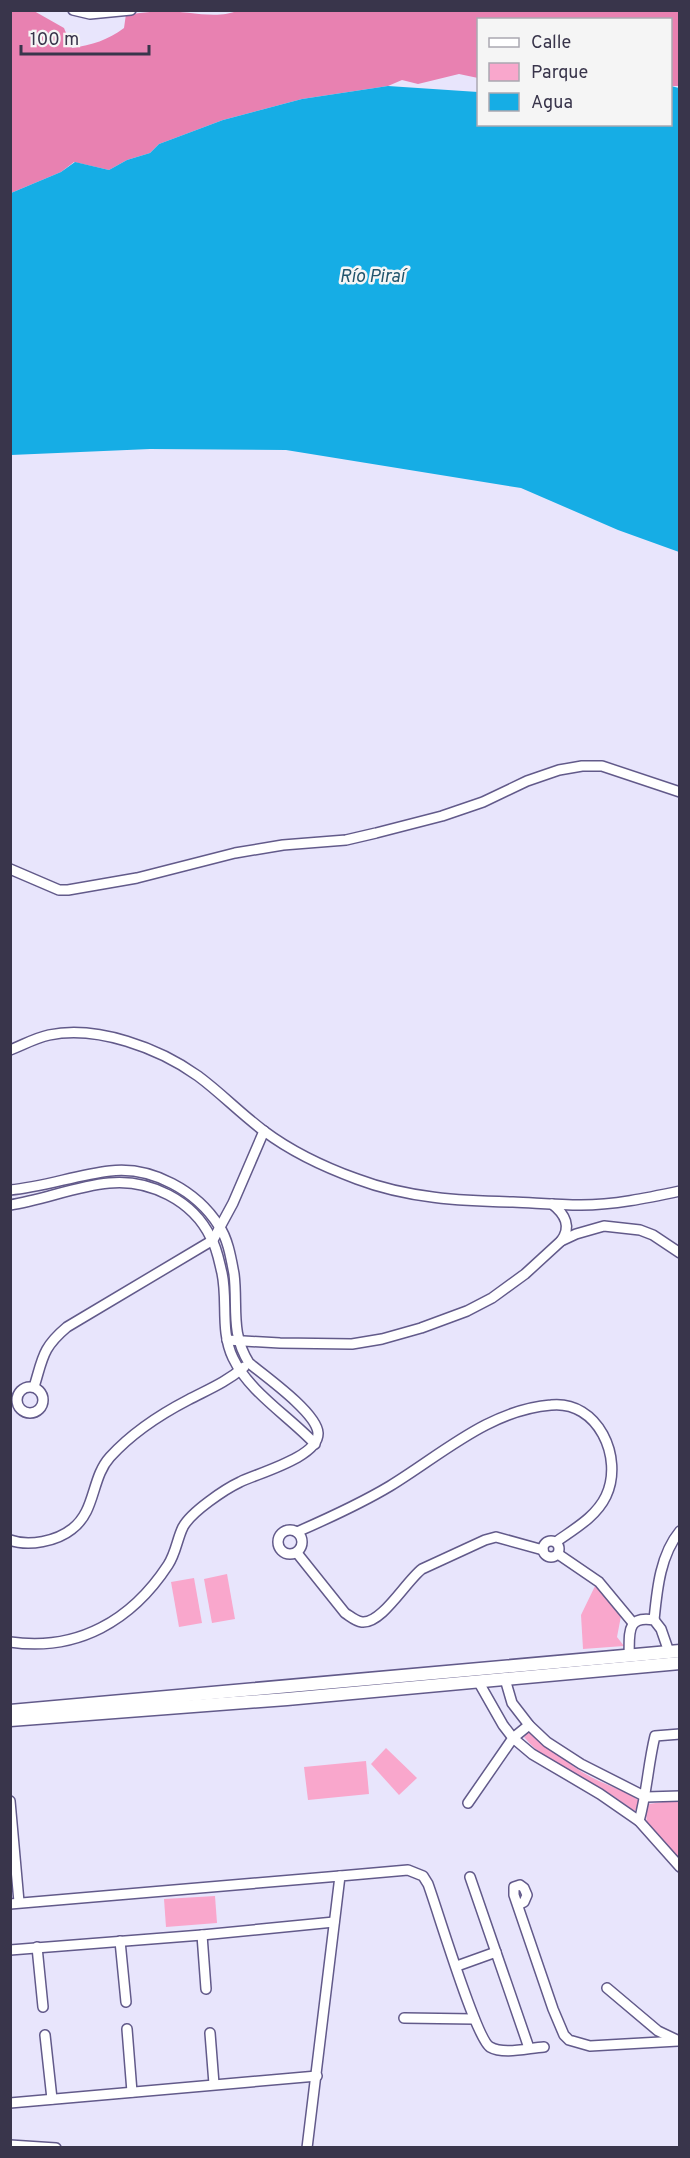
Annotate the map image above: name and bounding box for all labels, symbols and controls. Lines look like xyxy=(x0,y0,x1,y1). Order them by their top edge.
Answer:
scale bar xyxy=(21,18,148,56)
legend xyxy=(477,18,672,126)
text: 100 m xyxy=(30,29,79,52)
text: Calle xyxy=(531,32,571,55)
text: Parque xyxy=(531,62,588,85)
text: Agua xyxy=(531,92,573,115)
water label: Río Piraí xyxy=(340,266,409,289)

